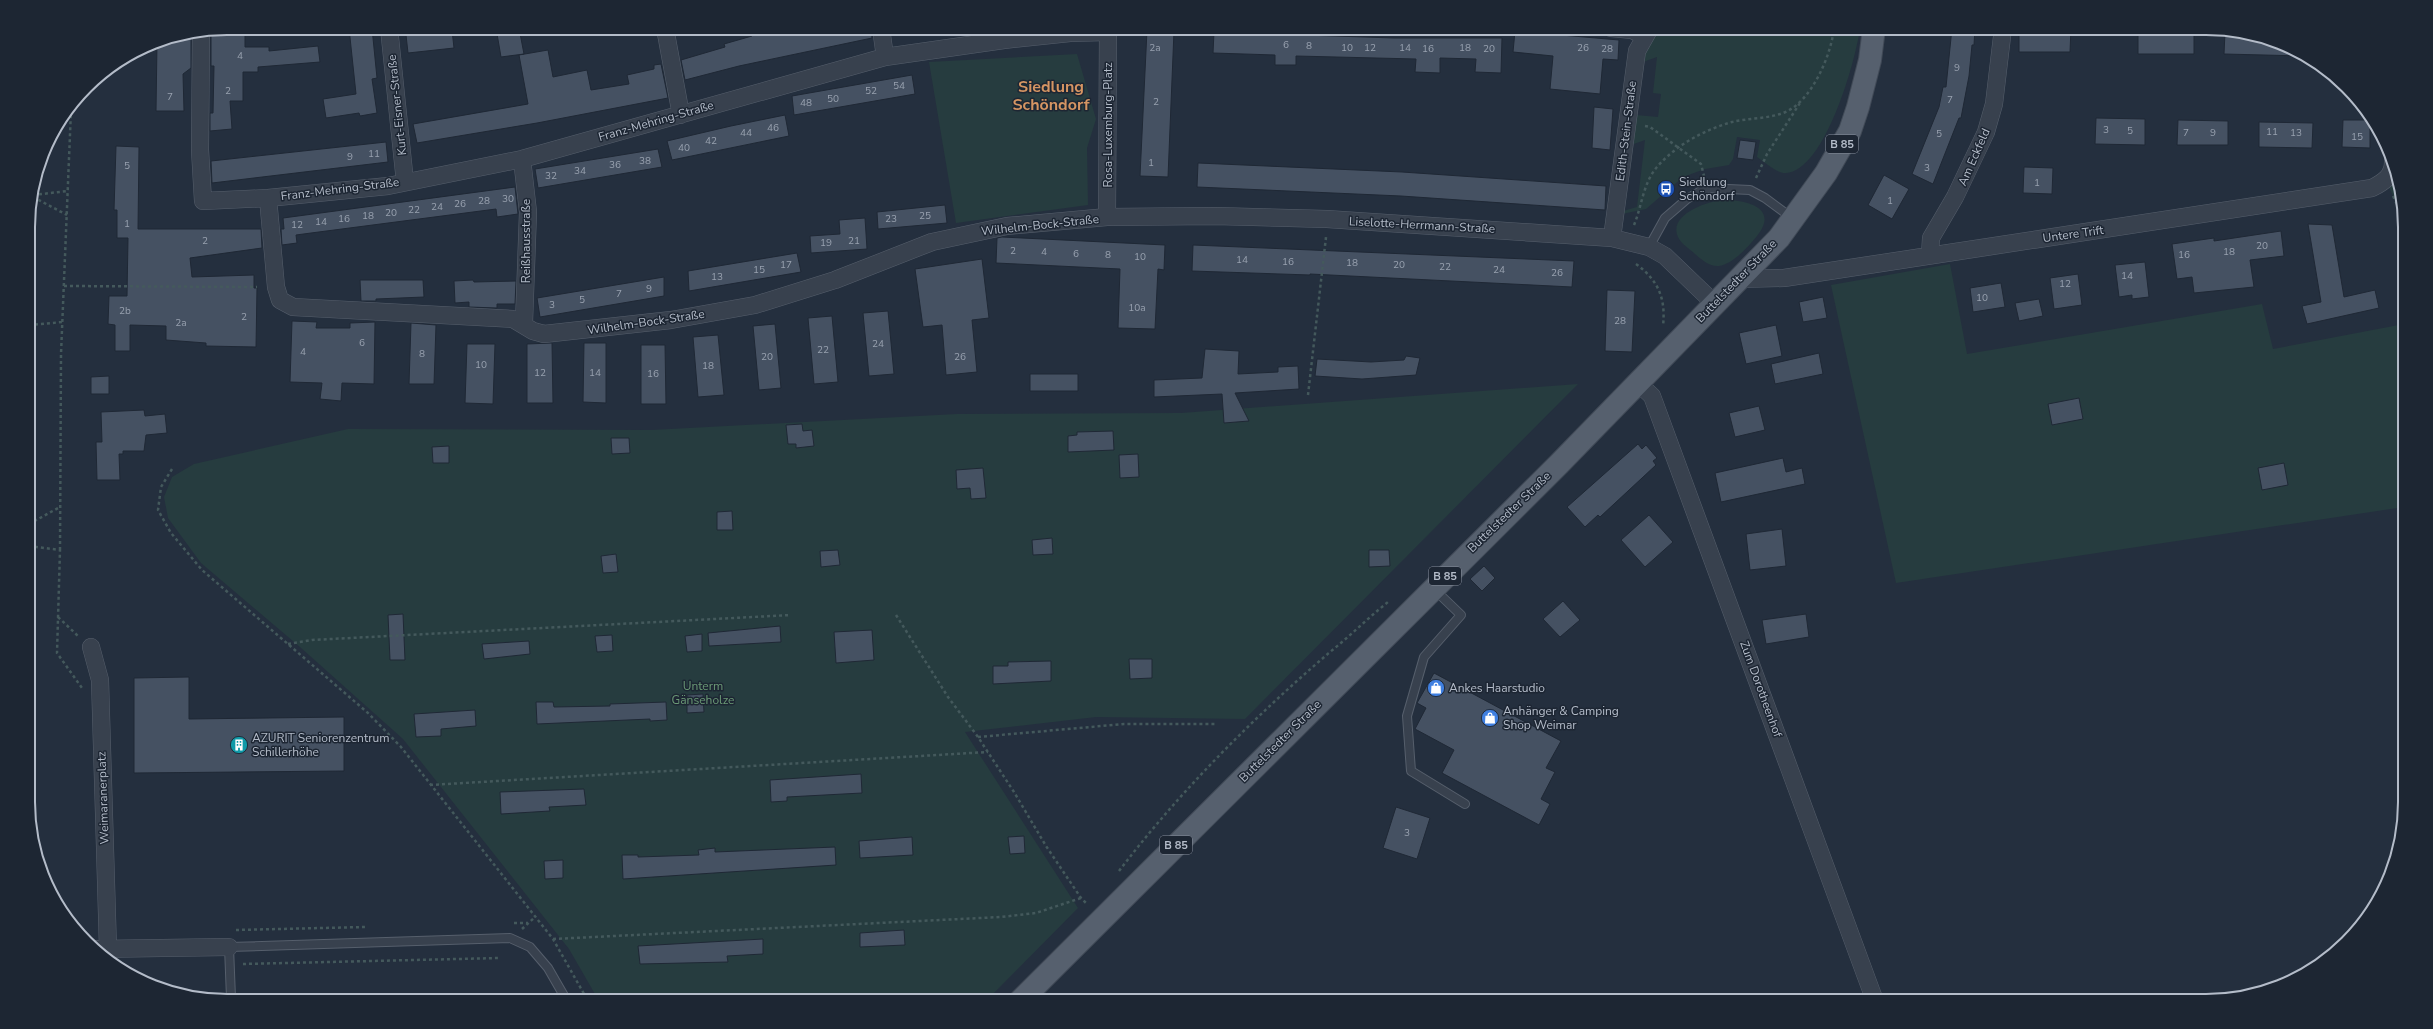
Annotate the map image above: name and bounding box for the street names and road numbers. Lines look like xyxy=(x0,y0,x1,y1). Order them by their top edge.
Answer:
street label: Kurt-Eisner-Straße xyxy=(384,54,410,156)
street label: Rosa-Luxemburg-Platz xyxy=(1100,62,1116,188)
street label: Edith-Stein-Straße xyxy=(1612,80,1640,182)
street label: Franz-Mehring-Straße xyxy=(597,97,715,145)
street label: Am Eckfeld xyxy=(1954,126,1994,188)
road number: B 85 xyxy=(1826,135,1858,153)
street label: Franz-Mehring-Straße xyxy=(280,174,400,204)
street label: Reißhausstraße xyxy=(518,199,534,283)
street label: Wilhelm-Bock-Straße xyxy=(980,211,1100,239)
street label: Liselotte-Herrmann-Straße xyxy=(1348,213,1496,237)
street label: Untere Trift xyxy=(2042,222,2105,246)
street label: Buttelstedter Straße xyxy=(1692,236,1780,326)
street label: Wilhelm-Bock-Straße xyxy=(586,306,706,338)
street label: Buttelstedter Straße xyxy=(1464,468,1554,556)
road number: B 85 xyxy=(1429,567,1461,585)
street label: Zum Dorotheenhof xyxy=(1736,639,1786,740)
street label: Buttelstedter Straße xyxy=(1235,696,1325,786)
street label: Weimaranerplatz xyxy=(93,751,113,845)
road number: B 85 xyxy=(1160,836,1192,854)

